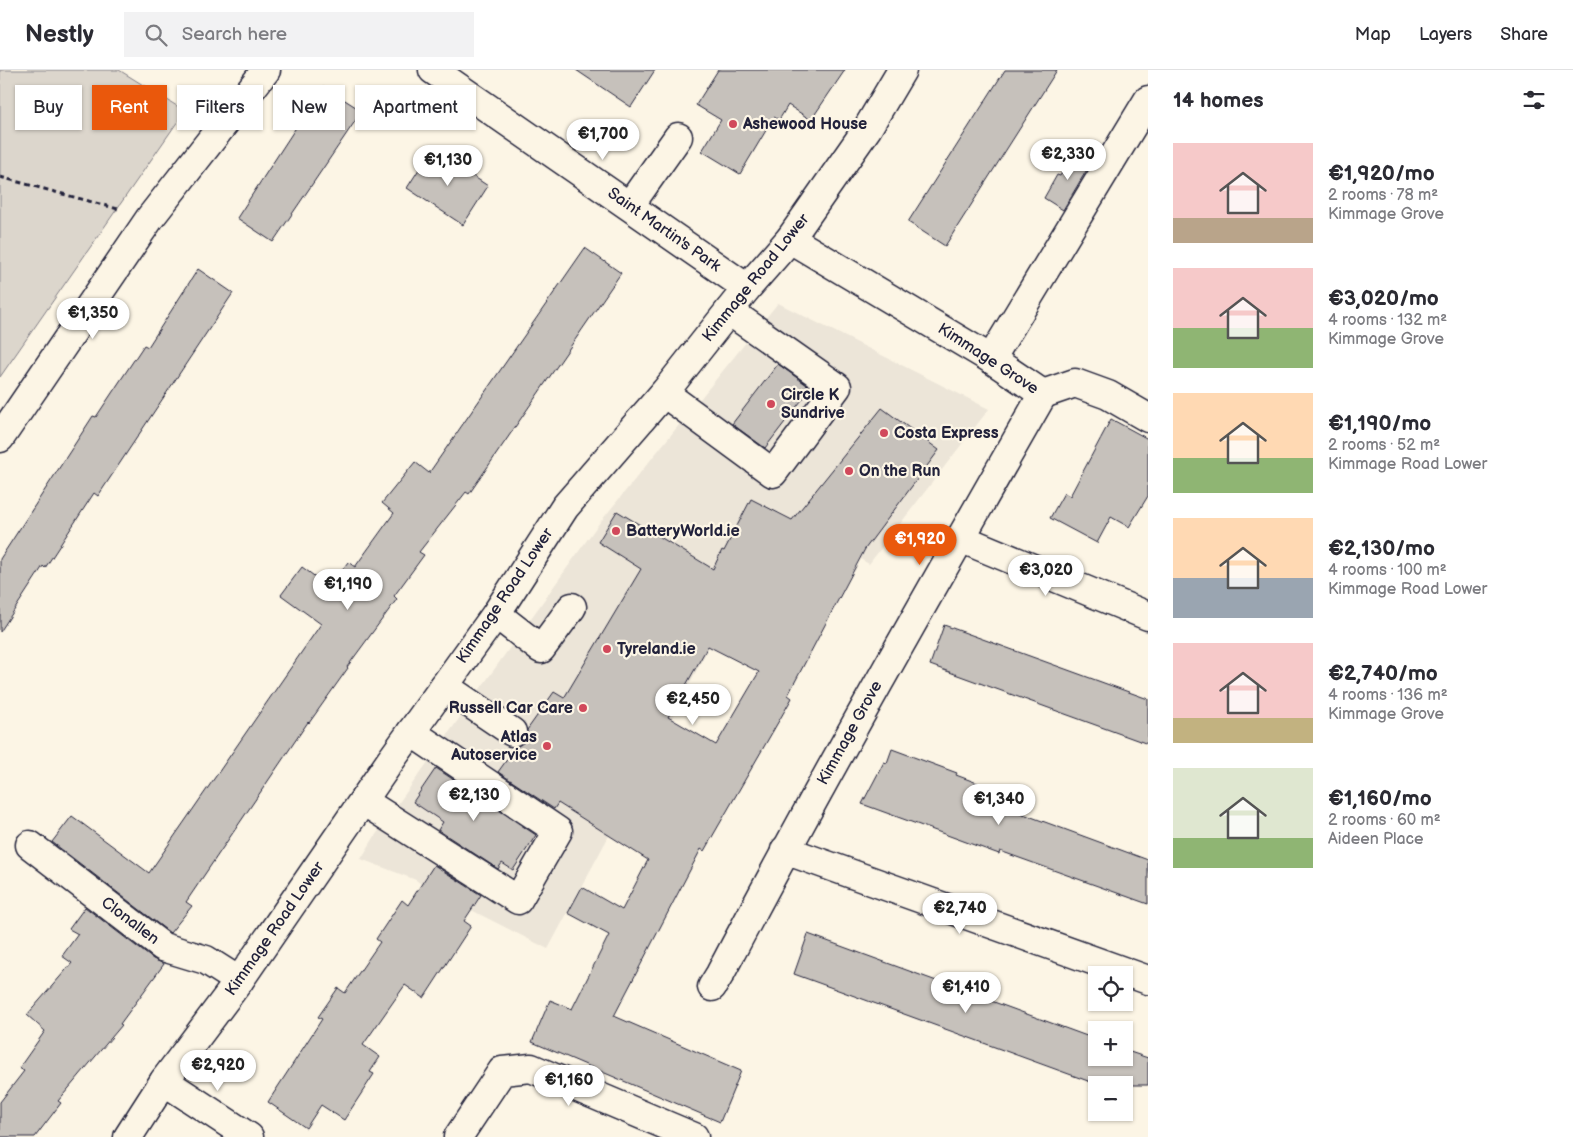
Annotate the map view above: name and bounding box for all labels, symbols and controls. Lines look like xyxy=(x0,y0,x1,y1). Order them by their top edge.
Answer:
search box xyxy=(124,12,474,57)
text: Nestly xyxy=(25,20,94,49)
icon: search xyxy=(142,21,170,49)
text: Search here xyxy=(182,23,287,46)
text: Map xyxy=(1355,24,1391,45)
text: Layers xyxy=(1419,24,1472,45)
text: Share xyxy=(1500,24,1548,45)
chip: Buy xyxy=(15,85,82,130)
chip: Rent xyxy=(92,85,167,130)
chip: Filters xyxy=(177,85,263,130)
chip: New xyxy=(273,85,345,130)
chip: Apartment xyxy=(355,85,476,130)
icon: filters xyxy=(1520,86,1548,114)
text: 14 homes xyxy=(1173,88,1264,113)
place label: Ashewood House xyxy=(742,115,867,134)
pin: €1,700 xyxy=(562,118,644,161)
marker: Ashewood House xyxy=(727,118,739,130)
text: €1,700 xyxy=(577,125,629,144)
pin: €2,330 xyxy=(1027,138,1109,181)
pin: €1,130 xyxy=(407,144,489,187)
text: €2,330 xyxy=(1041,145,1095,164)
text: €1,130 xyxy=(424,151,472,170)
text: €1,920/mo xyxy=(1328,161,1435,186)
icon: home xyxy=(1213,163,1273,223)
street label: Saint Martin's Park xyxy=(604,184,724,276)
text: 2 rooms · 78 m² xyxy=(1328,186,1438,205)
text: Kimmage Grove xyxy=(1328,205,1444,224)
street label: Kimmage Road Lower xyxy=(699,210,814,346)
text: €3,020/mo xyxy=(1328,286,1439,311)
icon: home xyxy=(1213,288,1273,348)
pin: €1,350 xyxy=(52,298,134,340)
text: €1,350 xyxy=(68,304,118,323)
text: 4 rooms · 132 m² xyxy=(1328,311,1447,330)
street label: Kimmage Grove xyxy=(934,319,1042,399)
text: Kimmage Grove xyxy=(1328,330,1444,349)
place label: Circle K Sundrive xyxy=(781,386,845,423)
marker: Circle K Sundrive xyxy=(765,398,777,410)
text: €1,190/mo xyxy=(1328,411,1431,436)
icon: home xyxy=(1213,413,1273,473)
place label: Costa Express xyxy=(894,424,999,443)
marker: Costa Express xyxy=(878,427,890,439)
text: 2 rooms · 52 m² xyxy=(1328,436,1440,455)
text: Kimmage Road Lower xyxy=(1328,455,1487,474)
place label: On the Run xyxy=(859,462,940,481)
marker: On the Run xyxy=(843,465,855,477)
place label: BatteryWorld.ie xyxy=(626,522,740,541)
street label: Kimmage Road Lower xyxy=(453,524,558,667)
pin: €1,920 xyxy=(879,524,961,566)
marker: BatteryWorld.ie xyxy=(610,525,622,537)
text: €1,920 xyxy=(895,530,946,549)
text: €2,130/mo xyxy=(1328,536,1435,561)
icon: home xyxy=(1213,538,1273,598)
pin: €3,020 xyxy=(1005,554,1087,597)
text: €3,020 xyxy=(1019,561,1073,580)
text: 4 rooms · 100 m² xyxy=(1328,561,1447,580)
pin: €1,190 xyxy=(307,568,389,611)
text: €1,190 xyxy=(324,575,372,594)
text: Kimmage Road Lower xyxy=(1328,580,1487,599)
place label: Tyreland.ie xyxy=(617,640,696,659)
marker: Tyreland.ie xyxy=(601,643,613,655)
text: €2,740/mo xyxy=(1328,661,1438,686)
icon: home xyxy=(1213,663,1273,723)
street label: Kimmage Grove xyxy=(814,677,887,788)
pin: €2,450 xyxy=(652,684,734,726)
text: 4 rooms · 136 m² xyxy=(1328,686,1448,705)
text: €2,450 xyxy=(666,690,720,709)
place label: Russell Car Care xyxy=(449,699,573,718)
marker: Russell Car Care xyxy=(577,702,589,714)
text: Kimmage Grove xyxy=(1328,705,1444,724)
place label: Atlas Autoservice xyxy=(450,728,537,765)
marker: Atlas Autoservice xyxy=(541,740,553,752)
pin: €2,130 xyxy=(433,780,515,822)
pin: €1,340 xyxy=(958,784,1040,826)
text: €2,130 xyxy=(448,786,500,805)
text: €1,160/mo xyxy=(1328,786,1432,811)
icon: home xyxy=(1213,788,1273,848)
text: €1,340 xyxy=(973,790,1025,809)
text: 2 rooms · 60 m² xyxy=(1328,811,1441,830)
text: Aideen Place xyxy=(1328,830,1424,849)
street label: Kimmage Road Lower xyxy=(222,858,329,1000)
pin: €2,740 xyxy=(919,892,1001,935)
street label: Clonallen xyxy=(97,893,163,949)
text: €2,740 xyxy=(933,899,987,918)
map controls xyxy=(1088,966,1133,1121)
button: locate xyxy=(1088,966,1133,1011)
pin: €1,410 xyxy=(925,972,1007,1014)
text: €1,410 xyxy=(942,978,990,997)
button: + xyxy=(1088,1021,1133,1066)
pin: €2,920 xyxy=(177,1050,259,1092)
text: €2,920 xyxy=(191,1056,245,1075)
pin: €1,160 xyxy=(528,1064,610,1107)
text: €1,160 xyxy=(545,1071,593,1090)
button: − xyxy=(1088,1076,1133,1121)

